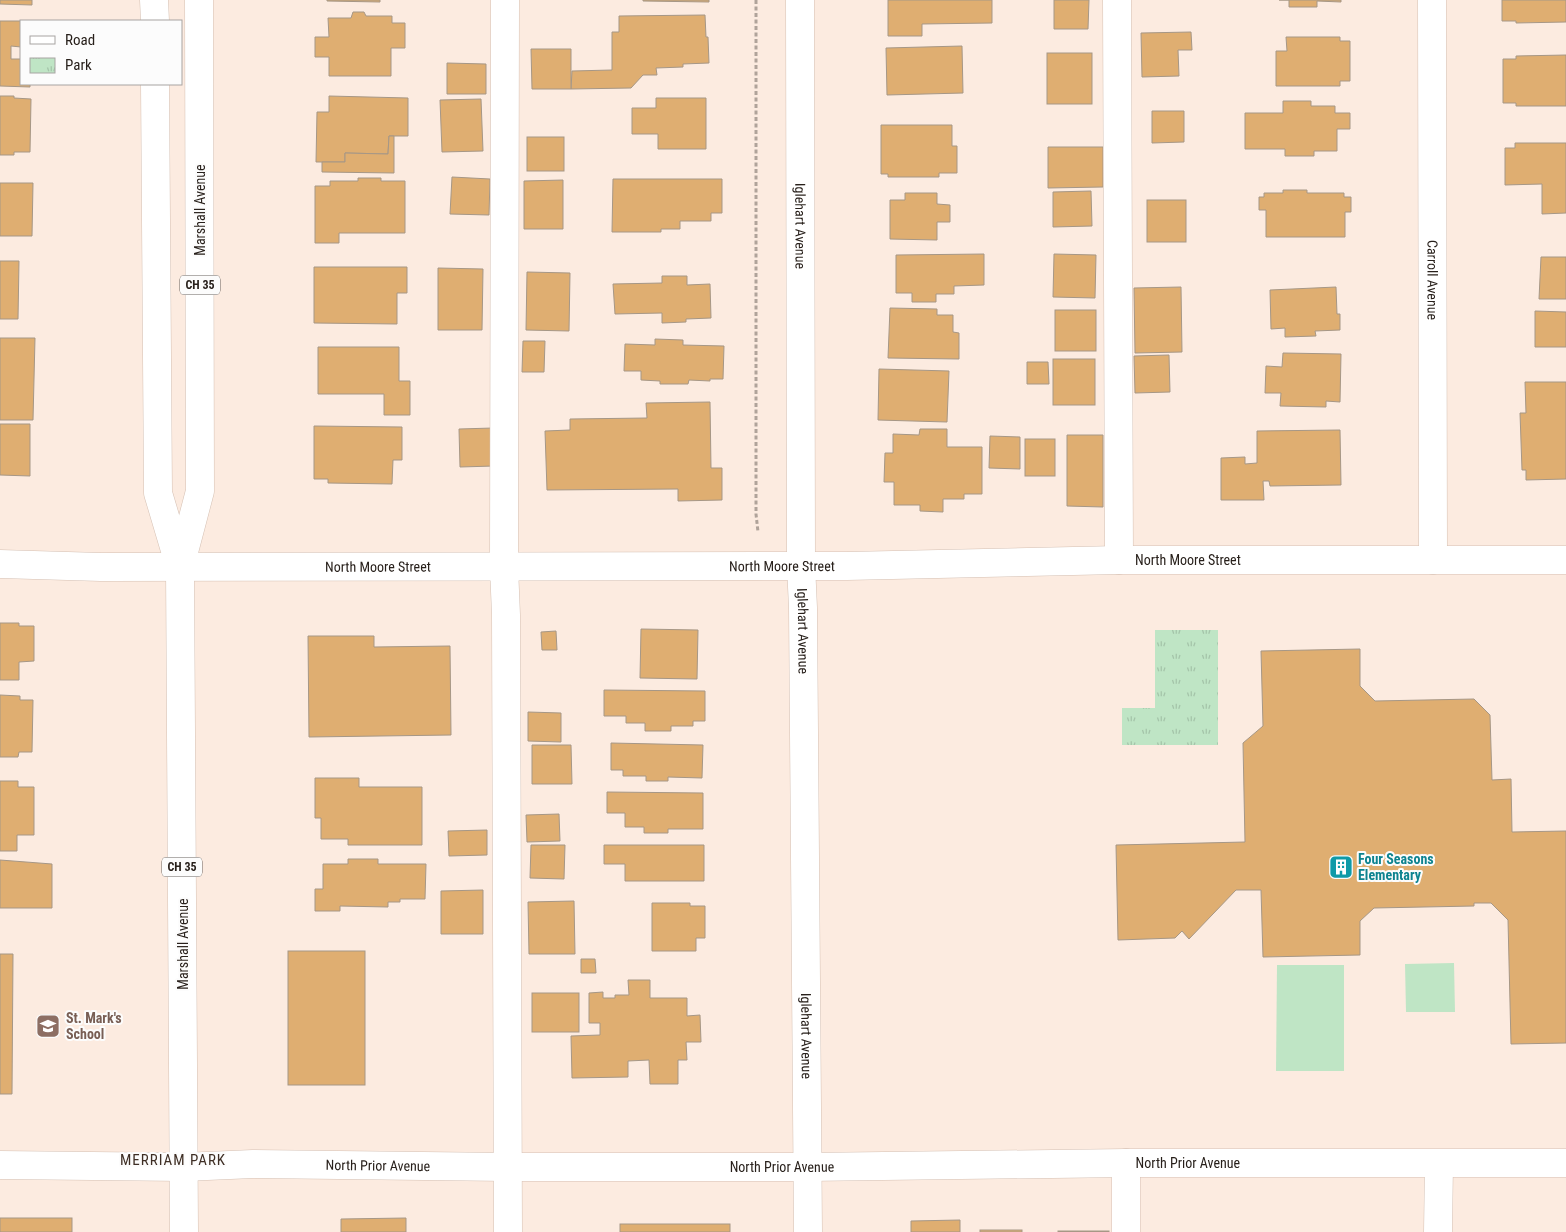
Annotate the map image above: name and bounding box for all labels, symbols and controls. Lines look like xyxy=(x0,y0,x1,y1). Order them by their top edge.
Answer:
legend xyxy=(20,20,182,85)
text: Road xyxy=(65,31,95,49)
text: Park xyxy=(65,56,92,74)
street label: Marshall Avenue xyxy=(192,164,208,256)
street label: Iglehart Avenue xyxy=(792,183,808,269)
street label: Carroll Avenue xyxy=(1424,240,1441,320)
road number: CH 35 xyxy=(180,276,220,294)
street label: North Moore Street xyxy=(1135,552,1241,568)
street label: North Moore Street xyxy=(729,558,835,574)
street label: North Moore Street xyxy=(325,559,431,575)
street label: Iglehart Avenue xyxy=(794,588,812,674)
place label: Four Seasons Elementary xyxy=(1358,851,1434,883)
building icon: Four Seasons Elementary xyxy=(1328,854,1354,880)
road number: CH 35 xyxy=(162,858,202,876)
street label: Marshall Avenue xyxy=(175,898,191,990)
street label: Iglehart Avenue xyxy=(798,993,815,1079)
place label: St. Mark's School xyxy=(66,1010,122,1042)
school or university icon: St. Mark's School xyxy=(35,1013,61,1039)
district label: MERRIAM PARK xyxy=(120,1151,226,1169)
street label: North Prior Avenue xyxy=(1136,1155,1241,1171)
street label: North Prior Avenue xyxy=(326,1157,431,1174)
street label: North Prior Avenue xyxy=(730,1159,835,1175)

